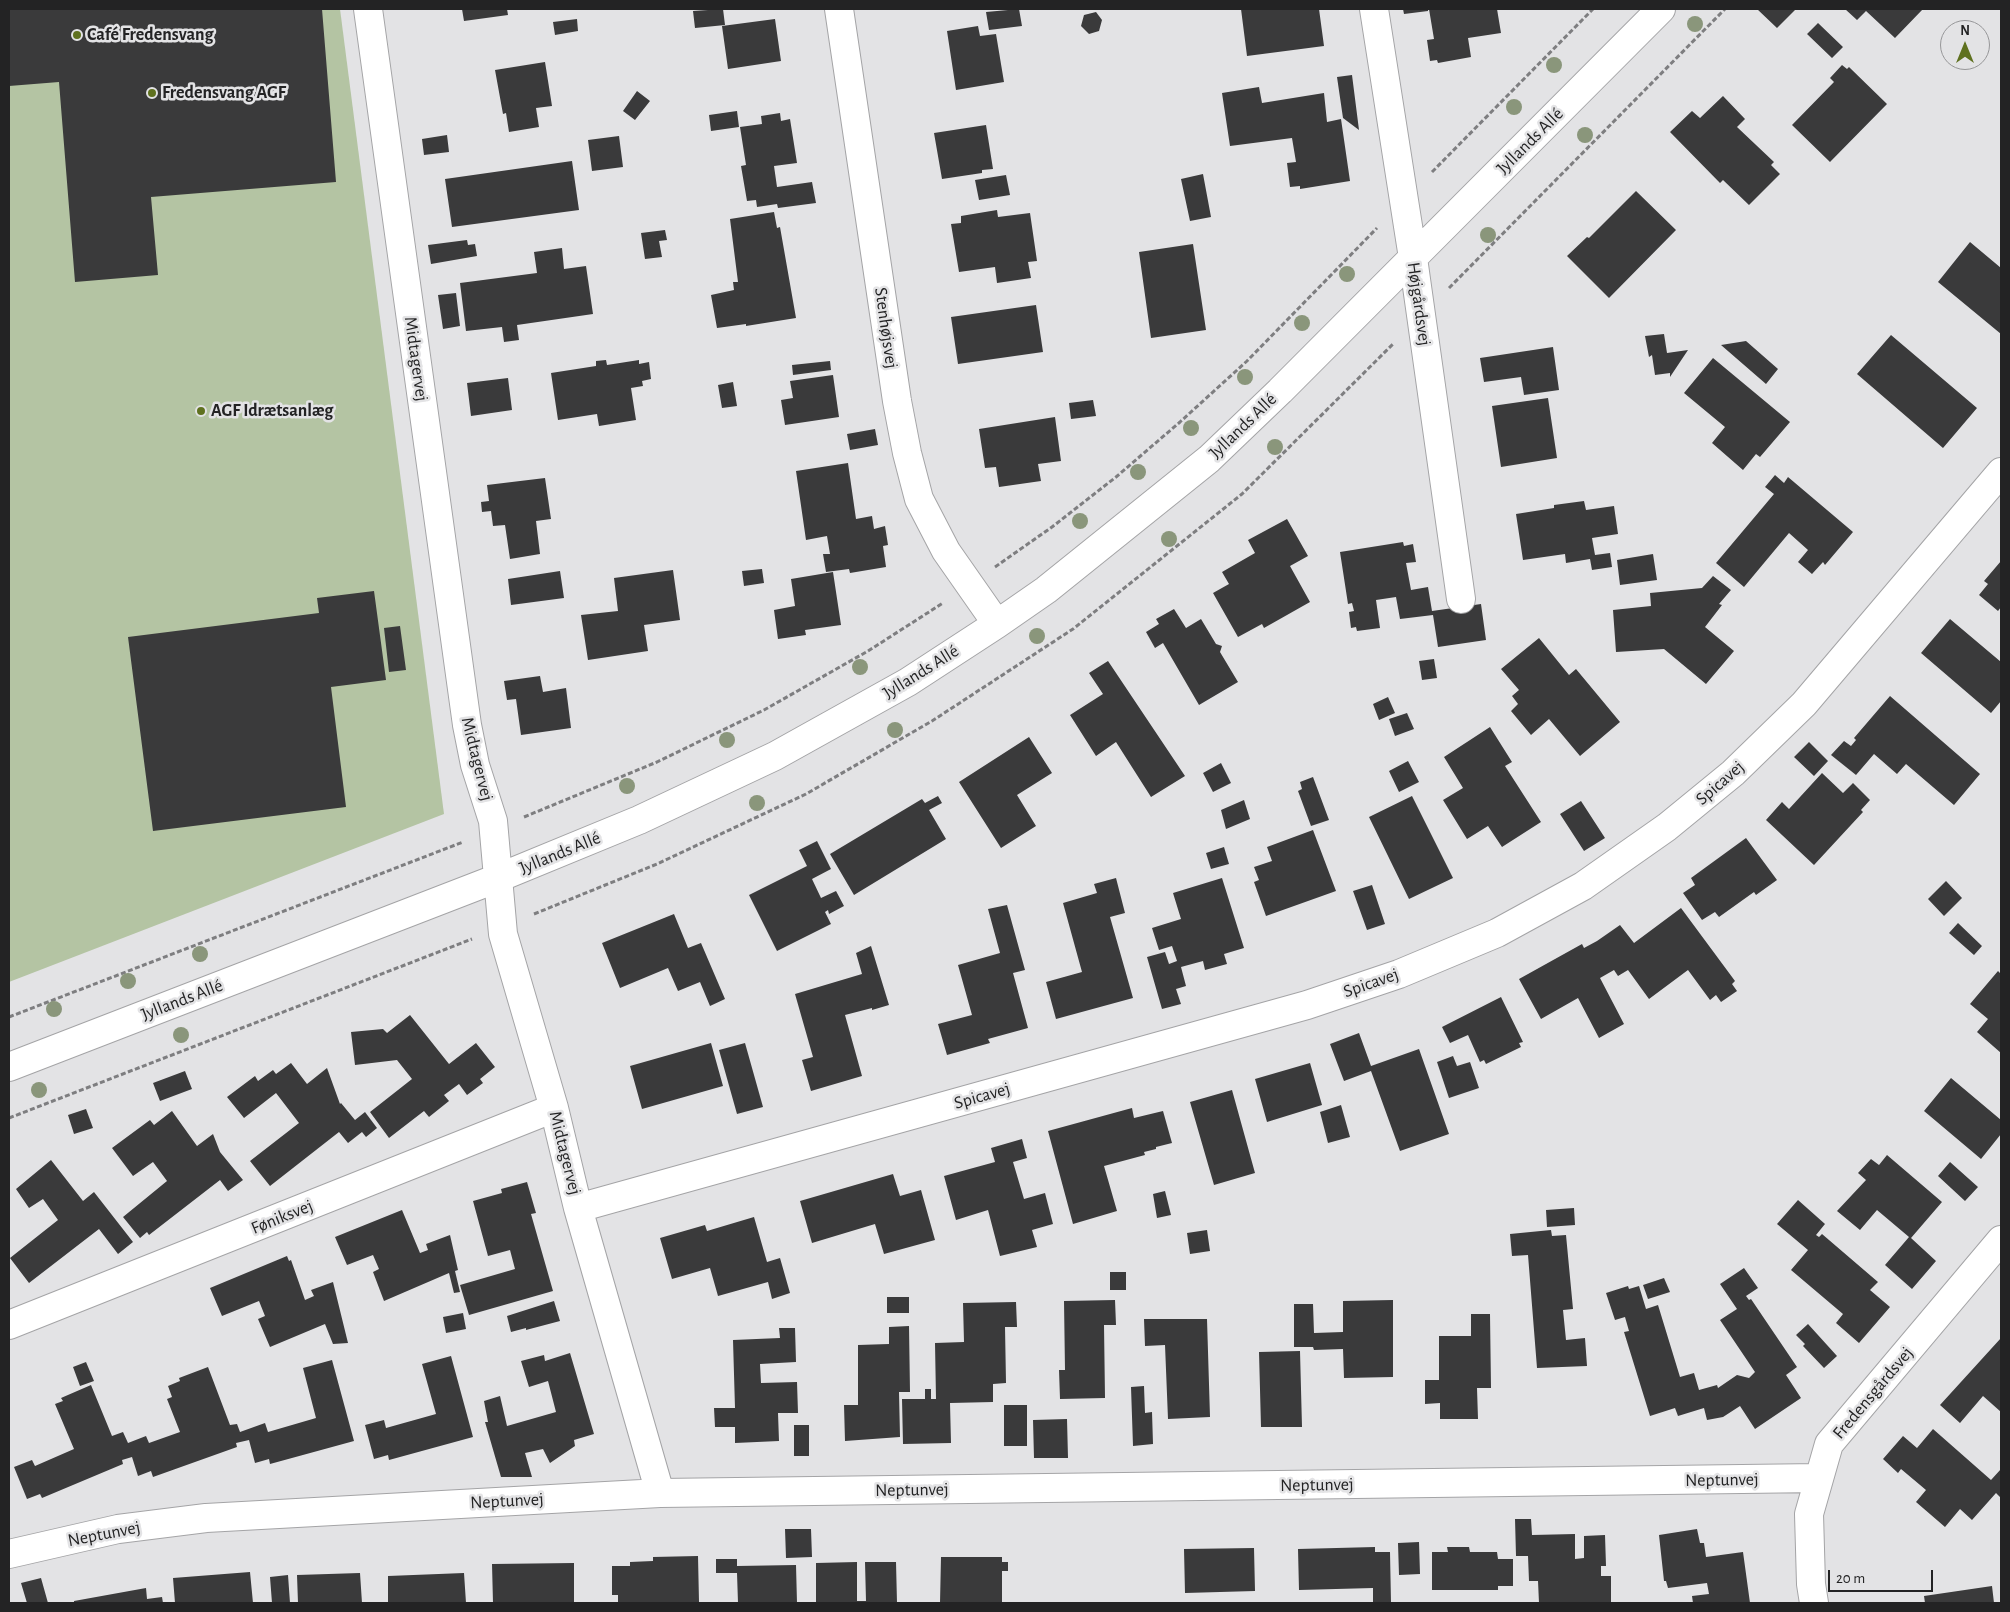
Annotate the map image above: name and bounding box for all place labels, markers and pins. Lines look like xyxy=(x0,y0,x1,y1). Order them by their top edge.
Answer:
place label: Café Fredensvang xyxy=(87,24,214,46)
marker: Café Fredensvang xyxy=(71,29,83,41)
place label: Fredensvang AGF xyxy=(162,82,286,104)
marker: Fredensvang AGF xyxy=(146,87,158,99)
place label: AGF Idrætsanlæg xyxy=(211,400,333,422)
marker: AGF Idrætsanlæg xyxy=(195,405,207,417)

